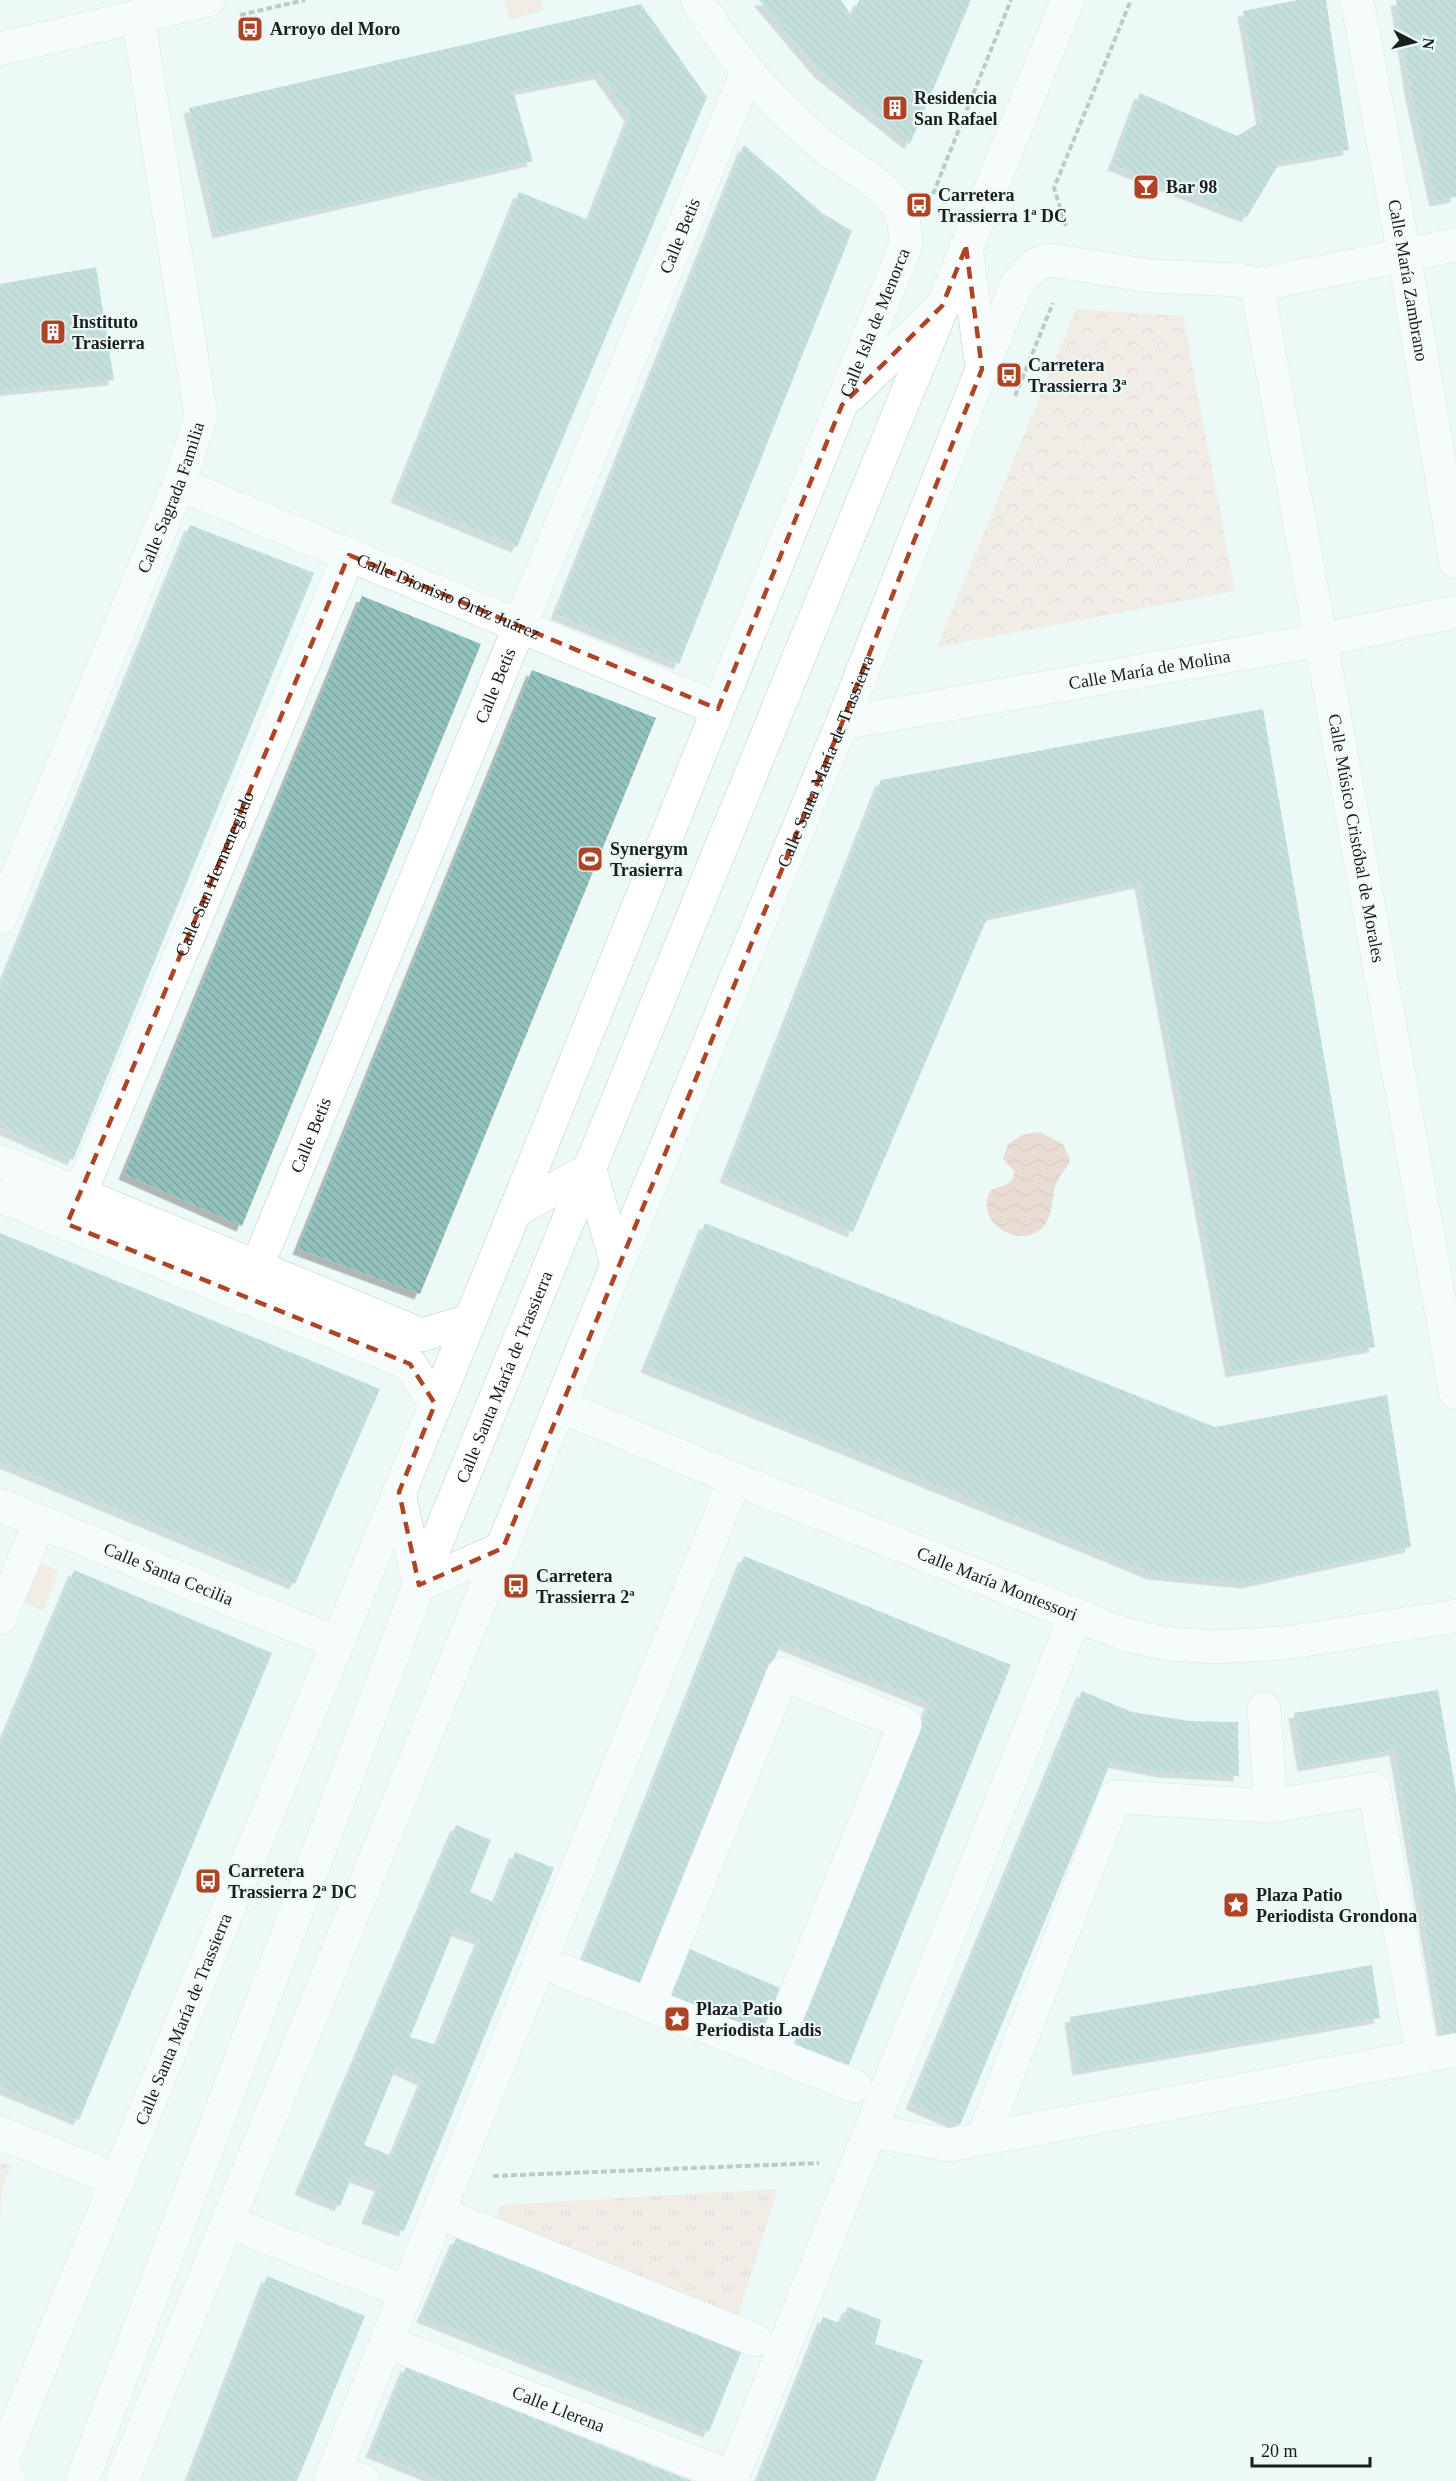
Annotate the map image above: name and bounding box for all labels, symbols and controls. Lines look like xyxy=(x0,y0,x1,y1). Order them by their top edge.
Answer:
north arrow xyxy=(1384,12,1444,72)
bus stop icon: Arroyo del Moro xyxy=(235,14,265,44)
place label: Arroyo del Moro xyxy=(270,19,400,39)
text: N xyxy=(1419,37,1438,51)
place label: Residencia San Rafael xyxy=(914,88,998,129)
building icon: Residencia San Rafael xyxy=(880,93,910,123)
bar icon: Bar 98 xyxy=(1131,172,1161,202)
place label: Bar 98 xyxy=(1166,177,1217,197)
place label: Carretera Trassierra 1ª DC xyxy=(938,185,1067,226)
bus stop icon: Carretera Trassierra 1ª DC xyxy=(904,190,934,220)
street label: Calle Betis xyxy=(655,195,704,277)
street label: Calle María Zambrano xyxy=(1384,198,1432,363)
street label: Calle Isla de Menorca xyxy=(836,245,914,400)
place label: Instituto Trasierra xyxy=(72,312,145,353)
building icon: Instituto Trasierra xyxy=(38,317,68,347)
place label: Carretera Trassierra 3ª xyxy=(1028,355,1127,396)
bus stop icon: Carretera Trassierra 3ª xyxy=(994,360,1024,390)
street label: Calle Sagrada Familia xyxy=(133,419,208,576)
street label: Calle Dionisio Ortiz Juárez xyxy=(354,549,543,644)
street label: Calle Betis xyxy=(471,645,520,726)
street label: Calle María de Molina xyxy=(1067,646,1232,693)
street label: Calle Santa María de Trassierra xyxy=(773,652,878,870)
street label: Calle Músico Cristóbal de Morales xyxy=(1324,712,1388,964)
street label: Calle San Hermenegildo xyxy=(171,788,258,959)
place label: Synergym Trasierra xyxy=(610,839,688,880)
sports icon: Synergym Trasierra xyxy=(575,844,605,874)
street label: Calle Betis xyxy=(286,1095,335,1176)
street label: Calle Santa María de Trassierra xyxy=(452,1268,556,1486)
street label: Calle Santa Cecilia xyxy=(101,1539,236,1609)
street label: Calle María Montessori xyxy=(914,1543,1080,1625)
place label: Carretera Trassierra 2ª xyxy=(536,1566,635,1607)
bus stop icon: Carretera Trassierra 2ª xyxy=(501,1571,531,1601)
place label: Carretera Trassierra 2ª DC xyxy=(228,1861,357,1902)
bus stop icon: Carretera Trassierra 2ª DC xyxy=(193,1866,223,1896)
place label: Plaza Patio Periodista Grondona xyxy=(1256,1885,1417,1926)
place icon: Plaza Patio Periodista Grondona xyxy=(1221,1890,1251,1920)
street label: Calle Santa María de Trassierra xyxy=(131,1910,236,2128)
place label: Plaza Patio Periodista Ladis xyxy=(696,1999,822,2040)
place icon: Plaza Patio Periodista Ladis xyxy=(662,2004,692,2034)
street label: Calle Llerena xyxy=(509,2382,607,2436)
scale bar xyxy=(1252,2430,1370,2468)
text: 20 m xyxy=(1261,2441,1298,2461)

